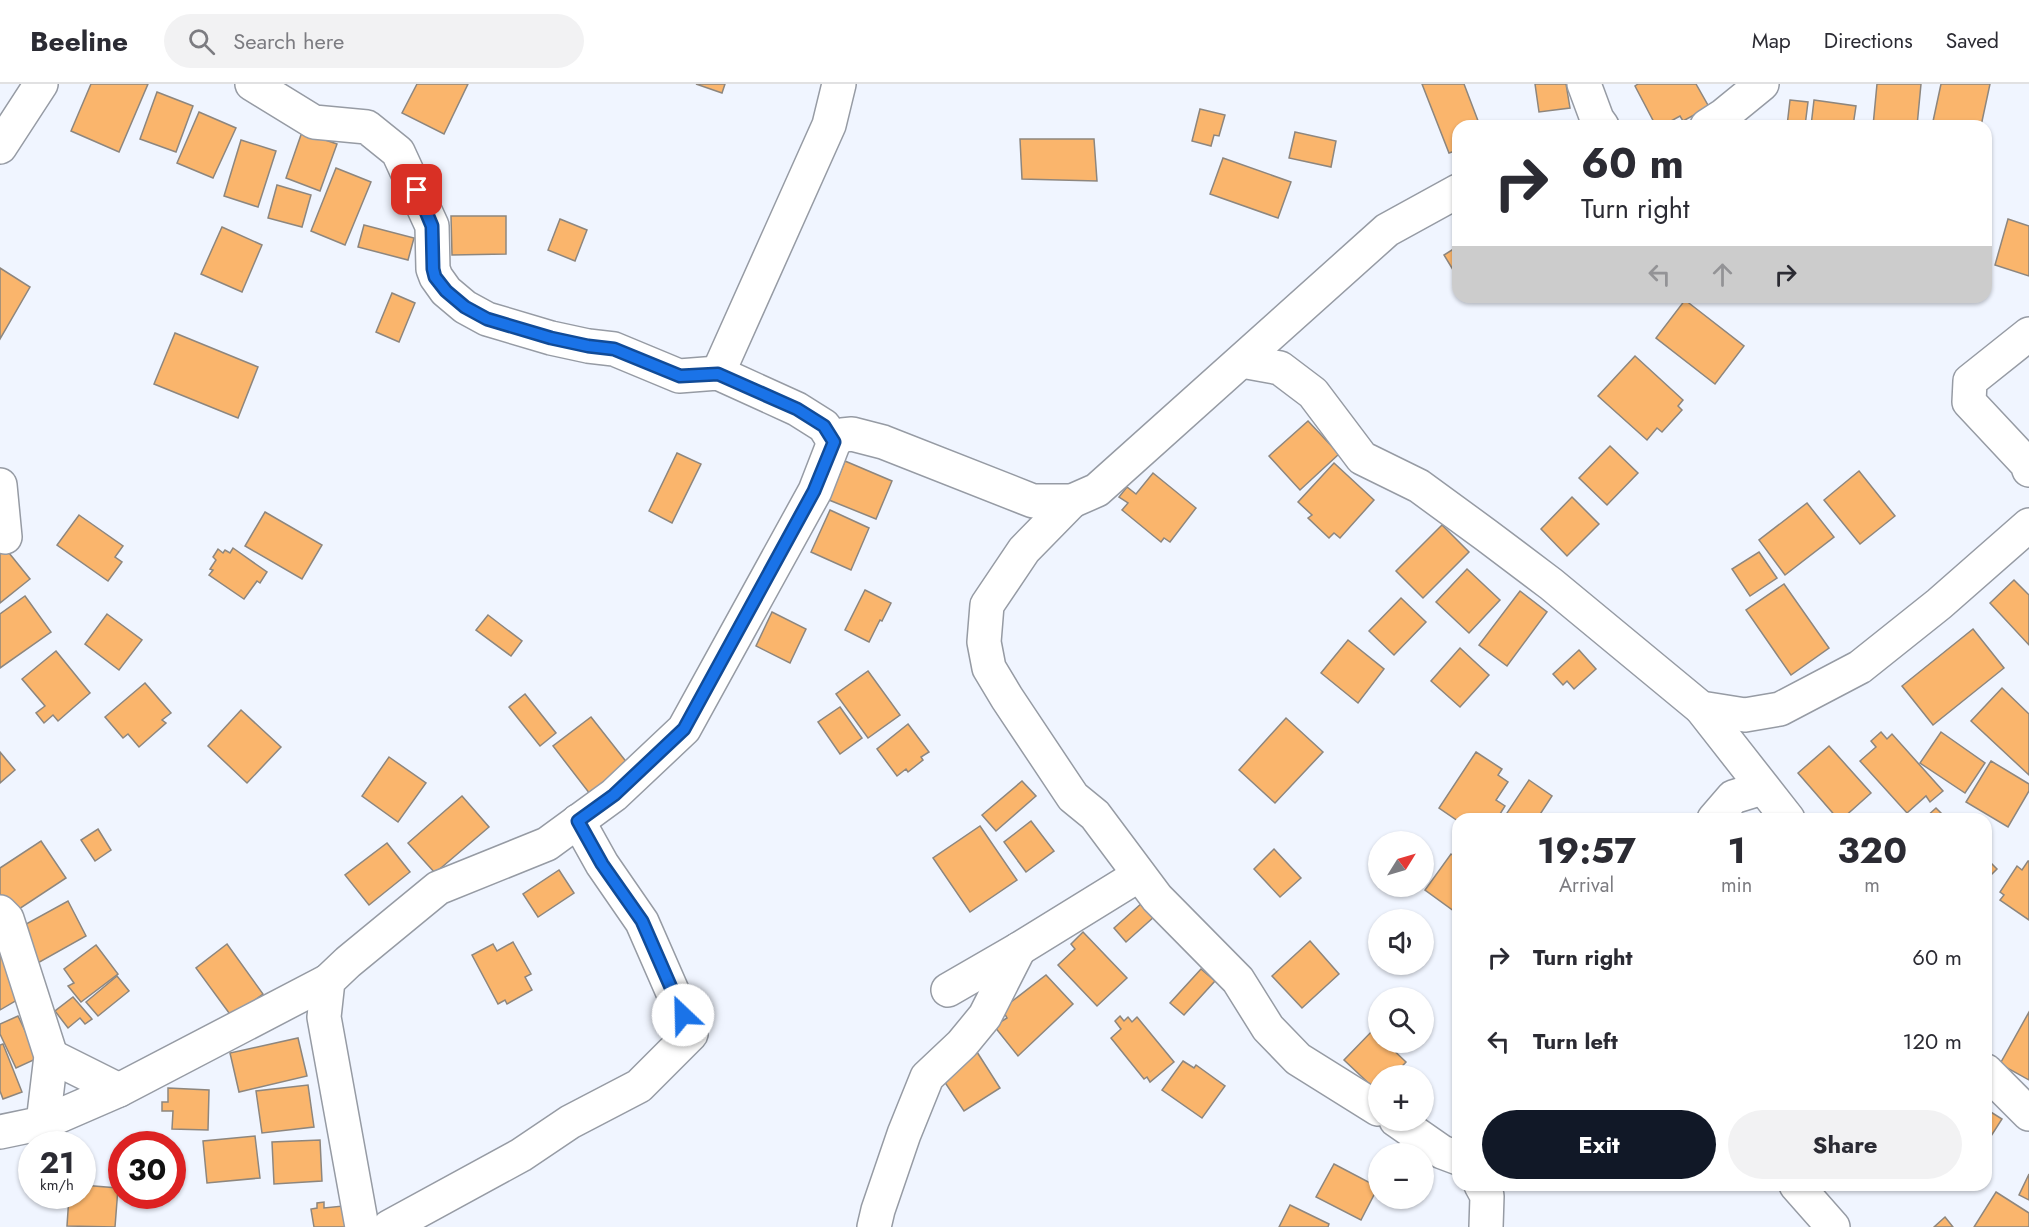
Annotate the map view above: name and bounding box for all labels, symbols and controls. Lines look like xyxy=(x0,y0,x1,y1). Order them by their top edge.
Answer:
search box xyxy=(164,14,584,68)
text: Beeline xyxy=(30,21,128,62)
icon: search xyxy=(185,25,218,58)
text: Search here xyxy=(233,25,344,57)
text: Map xyxy=(1752,26,1791,56)
text: Directions xyxy=(1824,26,1913,56)
text: Saved xyxy=(1946,26,1999,56)
text: 60 m xyxy=(1581,133,1684,194)
icon: right xyxy=(1482,144,1560,222)
pin xyxy=(391,164,442,215)
icon: arrive xyxy=(400,173,433,206)
text: Turn right xyxy=(1581,189,1689,228)
icon: left xyxy=(1643,258,1676,291)
icon: ahead xyxy=(1706,258,1739,291)
icon: right xyxy=(1769,258,1802,291)
text: 19:57 xyxy=(1537,824,1636,876)
text: 1 xyxy=(1727,824,1746,876)
text: 320 xyxy=(1837,824,1907,876)
north arrow xyxy=(1368,831,1434,897)
map controls xyxy=(1368,831,1434,1209)
text: Arrival xyxy=(1559,871,1614,900)
text: min xyxy=(1721,871,1752,900)
text: m xyxy=(1864,871,1880,900)
button: sound xyxy=(1368,909,1434,975)
icon: right xyxy=(1482,941,1515,974)
text: Turn right xyxy=(1533,941,1633,973)
text: 60 m xyxy=(1912,941,1962,973)
position arrow xyxy=(651,983,715,1047)
button: search xyxy=(1368,987,1434,1053)
icon: left xyxy=(1482,1025,1515,1058)
text: Turn left xyxy=(1533,1025,1618,1057)
text: 120 m xyxy=(1903,1025,1962,1057)
button: + xyxy=(1368,1065,1434,1131)
button: Exit xyxy=(1482,1110,1716,1179)
button: Share xyxy=(1728,1110,1962,1179)
speed limit sign: 30 xyxy=(108,1131,186,1209)
text: 21 xyxy=(40,1141,74,1184)
button: − xyxy=(1368,1143,1434,1209)
text: km/h xyxy=(40,1174,74,1196)

